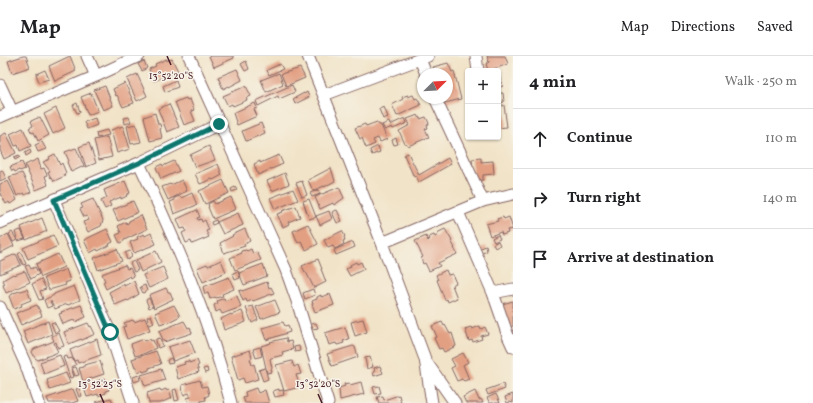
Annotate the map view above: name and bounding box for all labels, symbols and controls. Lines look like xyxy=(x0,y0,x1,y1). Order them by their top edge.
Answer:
text: Map xyxy=(20,15,61,41)
text: Map xyxy=(621,18,649,37)
text: Directions xyxy=(671,18,735,37)
text: Saved xyxy=(757,18,793,37)
north arrow xyxy=(417,68,453,104)
map controls xyxy=(465,68,501,140)
button: + xyxy=(465,68,501,104)
text: 13°52'20"S xyxy=(149,69,193,83)
text: 4 min xyxy=(529,71,576,94)
text: Walk · 250 m xyxy=(725,73,797,91)
button: − xyxy=(465,104,501,140)
route end xyxy=(210,115,228,133)
icon: ahead xyxy=(529,128,551,150)
text: Continue xyxy=(567,128,632,149)
text: 110 m xyxy=(765,130,797,148)
icon: right xyxy=(529,188,551,210)
text: Turn right xyxy=(567,188,641,209)
text: 140 m xyxy=(763,190,797,208)
icon: arrive xyxy=(529,248,551,270)
text: Arrive at destination xyxy=(567,248,714,269)
route start xyxy=(101,323,119,341)
text: 13°52'25"S xyxy=(78,377,122,391)
text: 13°52'20"S xyxy=(296,377,340,391)

